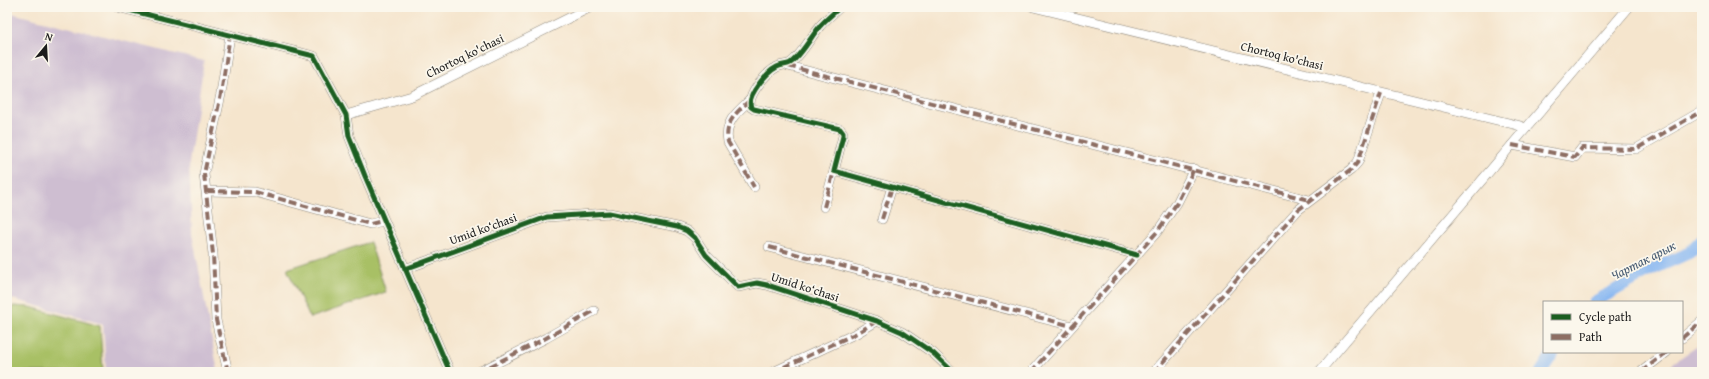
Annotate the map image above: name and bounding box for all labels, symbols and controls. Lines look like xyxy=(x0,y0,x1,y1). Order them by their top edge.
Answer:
north arrow xyxy=(26,26,66,66)
text: N xyxy=(43,28,56,45)
street label: Chortoq ko'chasi xyxy=(423,29,507,82)
street label: Chortoq ko'chasi xyxy=(1239,37,1326,74)
street label: Umid ko‘chasi xyxy=(447,208,520,249)
water label: Чартак арык xyxy=(1607,236,1680,285)
street label: Umid ko‘chasi xyxy=(769,268,842,306)
legend xyxy=(1543,301,1683,353)
text: Cycle path xyxy=(1579,308,1632,325)
text: Path xyxy=(1579,328,1602,345)

